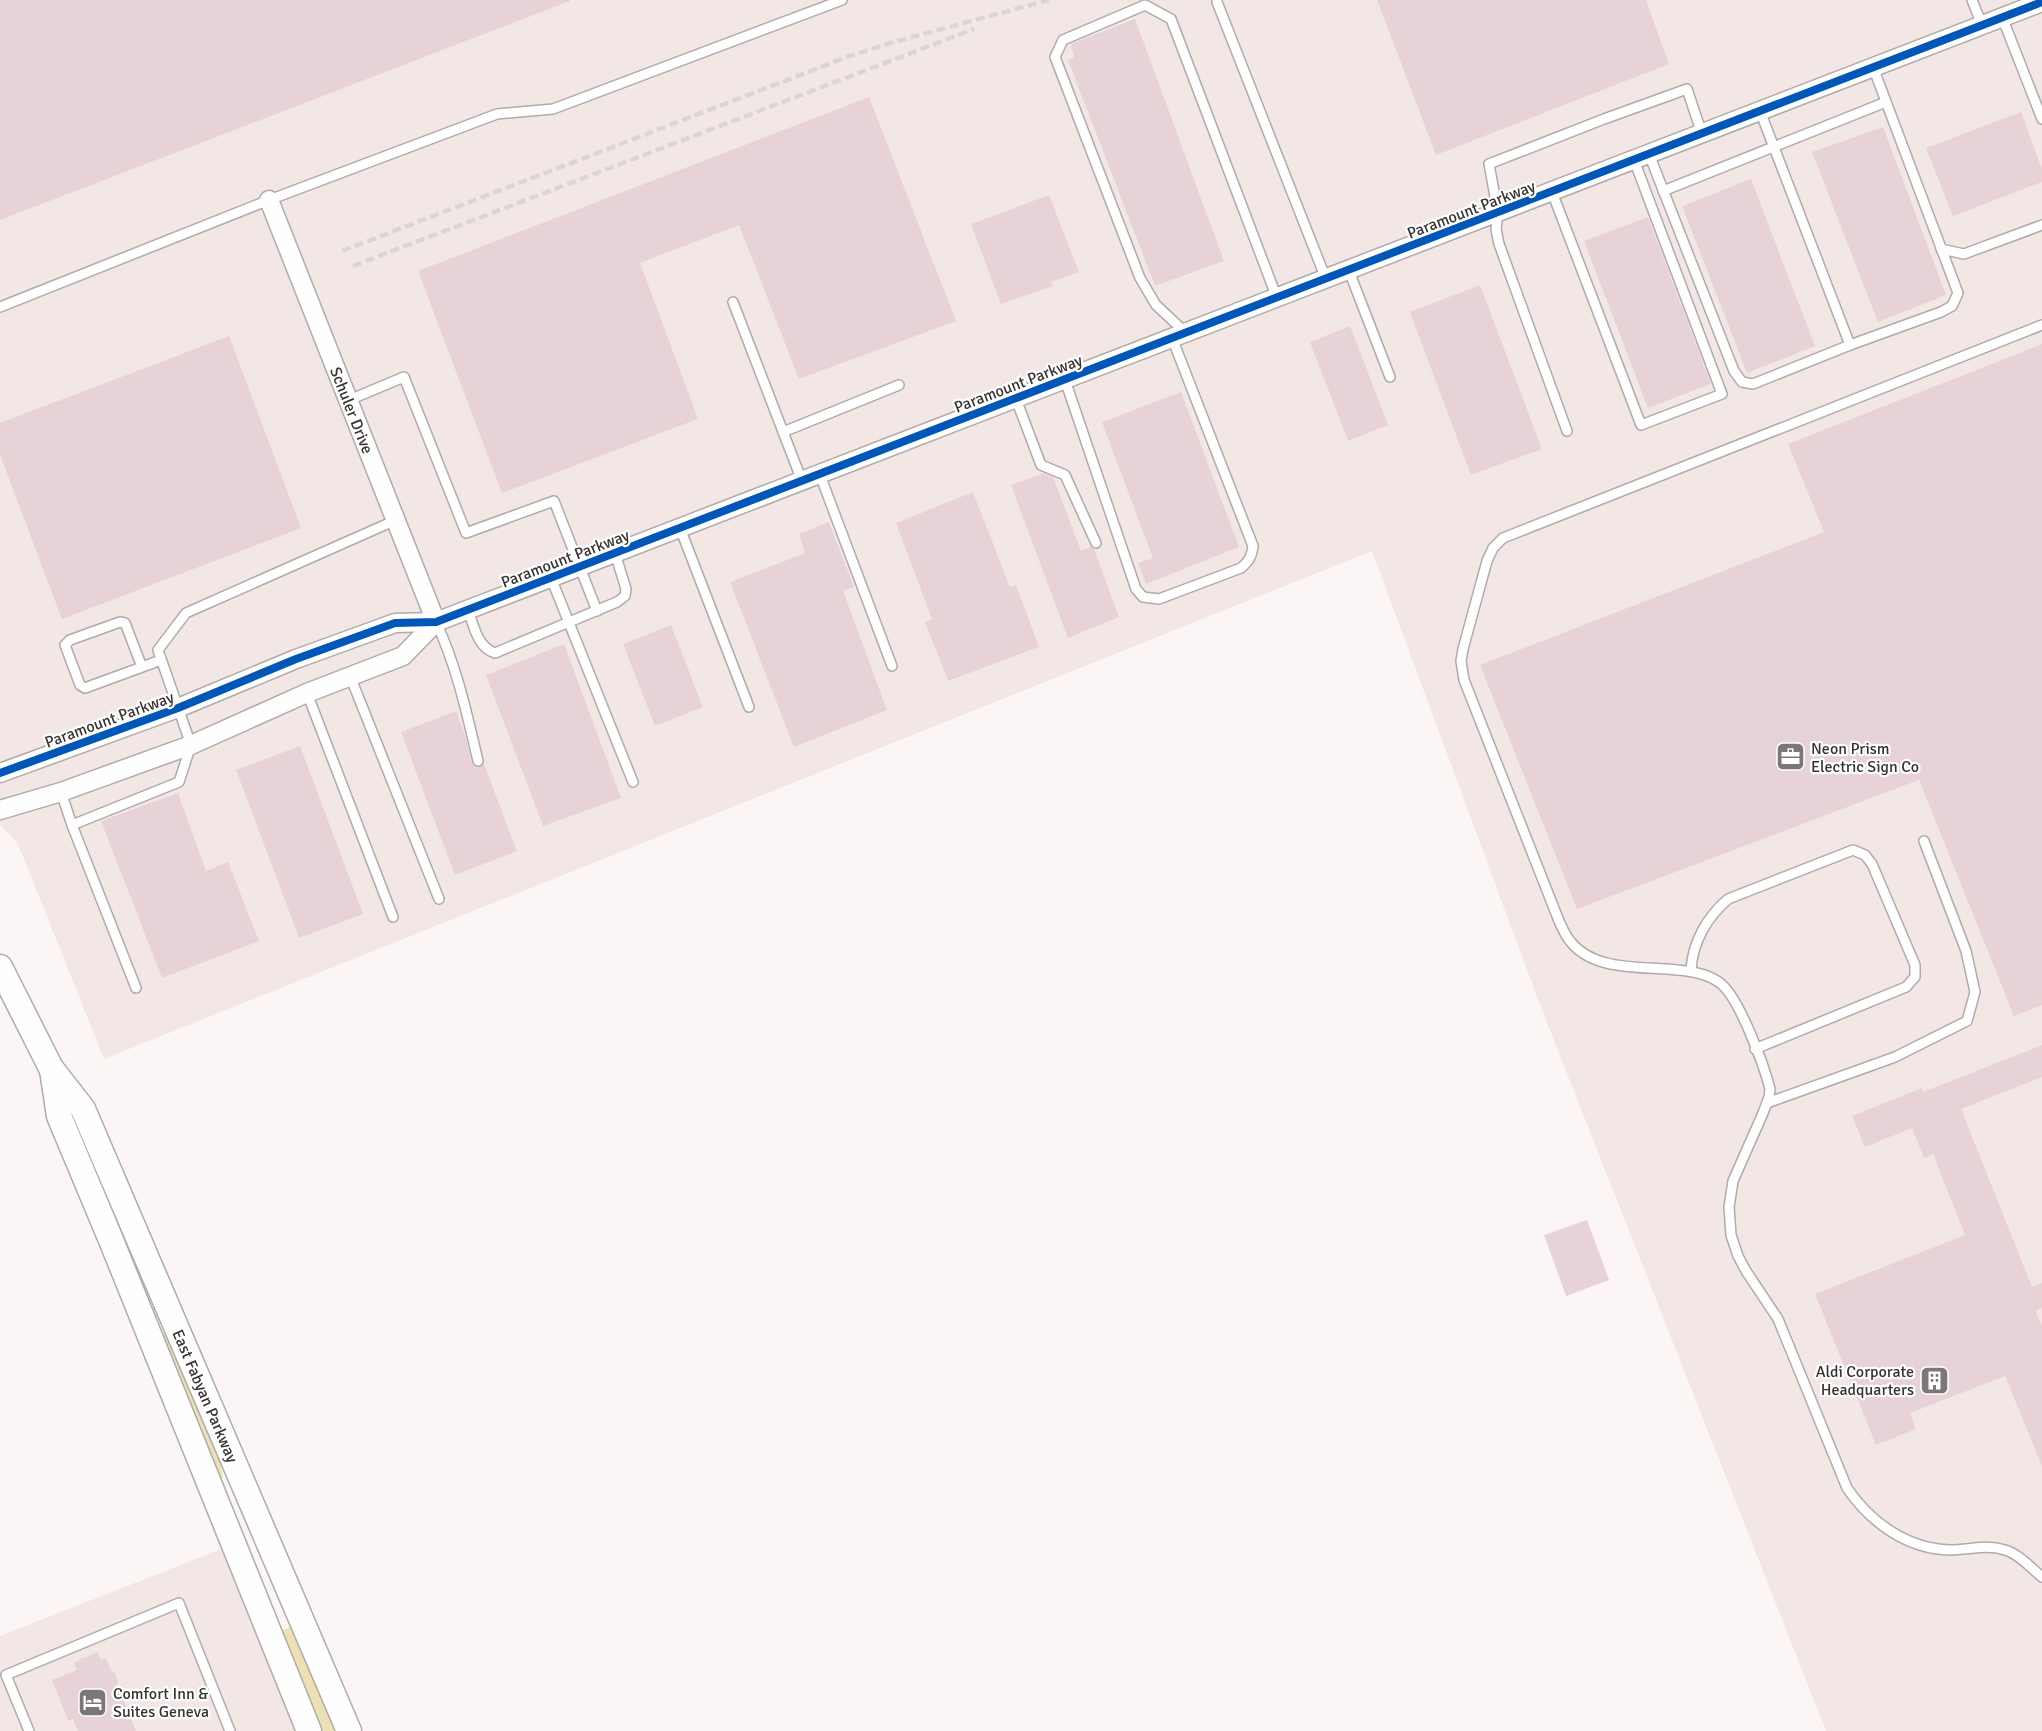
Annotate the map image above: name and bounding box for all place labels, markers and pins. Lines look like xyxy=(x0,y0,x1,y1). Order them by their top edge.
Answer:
place label: Neon Prism Electric Sign Co xyxy=(1811,739,1919,777)
office icon: Neon Prism Electric Sign Co xyxy=(1774,741,1806,773)
place label: Aldi Corporate Headquarters xyxy=(1816,1362,1914,1400)
building icon: Aldi Corporate Headquarters xyxy=(1919,1364,1951,1396)
place label: Comfort Inn & Suites Geneva xyxy=(113,1684,209,1722)
hotel icon: Comfort Inn & Suites Geneva xyxy=(76,1686,108,1718)

